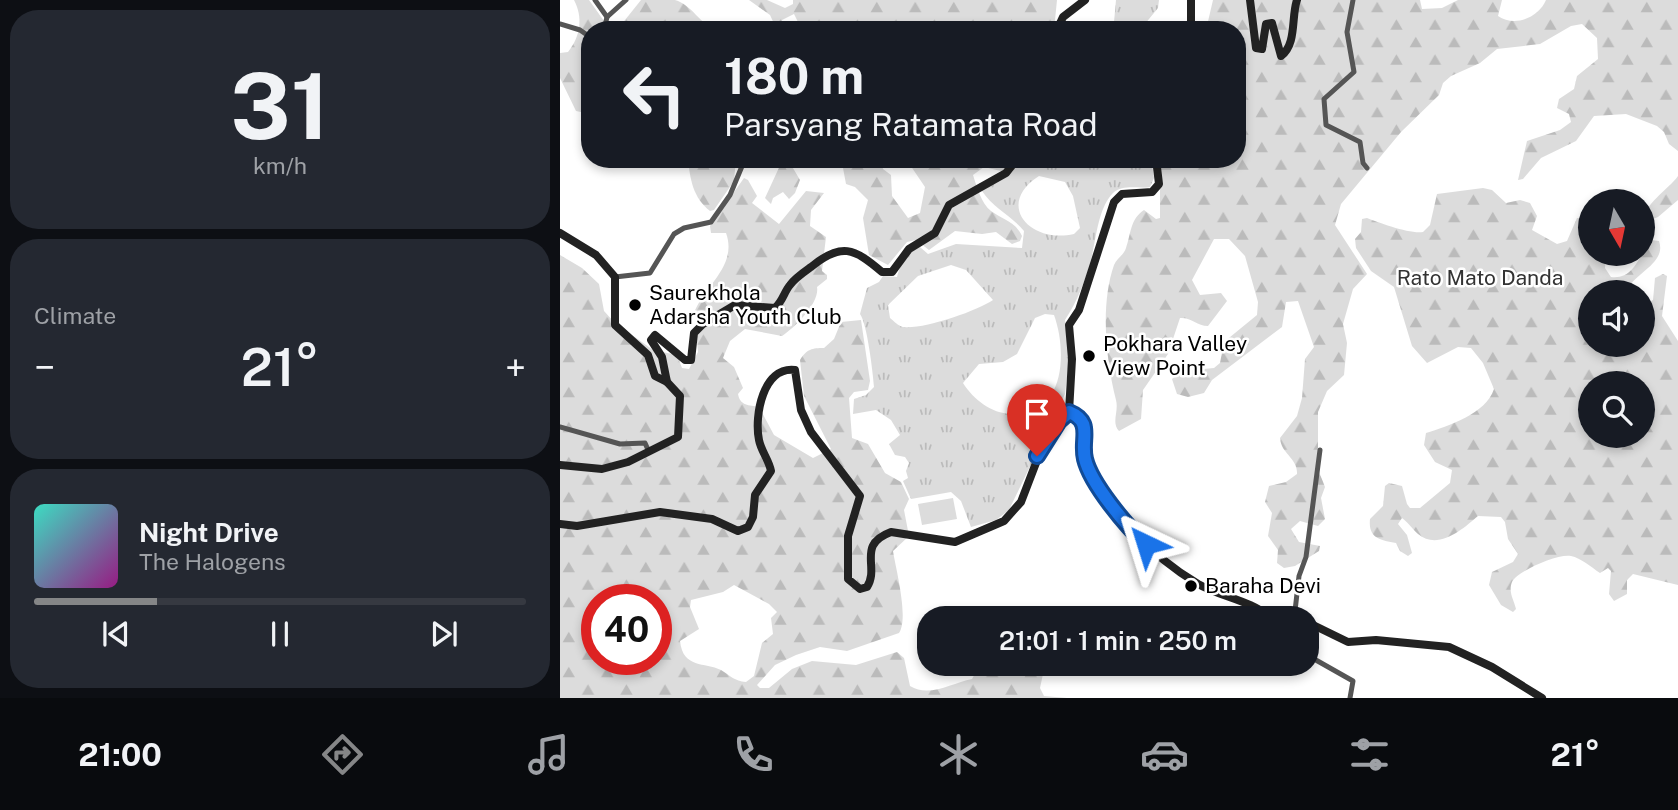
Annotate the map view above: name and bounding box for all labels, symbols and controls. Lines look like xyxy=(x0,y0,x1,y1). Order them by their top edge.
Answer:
text: 180 m xyxy=(724,47,864,105)
icon: left xyxy=(609,49,700,140)
text: 31 xyxy=(230,53,330,159)
text: Parsyang Ratamata Road xyxy=(724,106,1098,143)
text: km/h xyxy=(253,152,307,179)
north arrow xyxy=(1578,189,1656,266)
map controls xyxy=(1578,189,1655,448)
park label: Rato Mato Danda xyxy=(1397,265,1563,290)
place label: Saurekhola Adarsha Youth Club xyxy=(649,280,842,329)
button: sound xyxy=(1578,280,1655,357)
marker: Saurekhola Adarsha Youth Club xyxy=(627,297,643,313)
text: Climate xyxy=(34,302,116,329)
place label: Pokhara Valley View Point xyxy=(1103,331,1247,380)
text: 21° xyxy=(241,337,319,398)
text: − xyxy=(34,345,55,390)
text: + xyxy=(505,345,526,390)
marker: Pokhara Valley View Point xyxy=(1081,348,1097,364)
button: search xyxy=(1578,371,1655,448)
pin xyxy=(1007,384,1067,456)
icon: arrive xyxy=(1018,395,1056,433)
position arrow xyxy=(1109,507,1183,581)
text: Night Drive xyxy=(139,517,279,548)
text: The Halogens xyxy=(139,548,286,575)
place label: Baraha Devi xyxy=(1205,573,1321,598)
marker: Baraha Devi xyxy=(1183,578,1199,594)
speed limit sign: 40 xyxy=(581,584,672,675)
icon: previous xyxy=(97,615,135,653)
icon: pause xyxy=(261,615,299,653)
icon: next xyxy=(425,615,463,653)
text: 21:01 · 1 min · 250 m xyxy=(999,625,1237,656)
icon: directions xyxy=(318,730,367,779)
icon: music xyxy=(524,730,573,779)
icon: phone xyxy=(729,730,778,779)
icon: climate xyxy=(934,730,983,779)
icon: car xyxy=(1140,730,1189,779)
icon: filters xyxy=(1345,730,1394,779)
text: 21:00 xyxy=(78,736,162,773)
text: 21° xyxy=(1551,736,1600,773)

